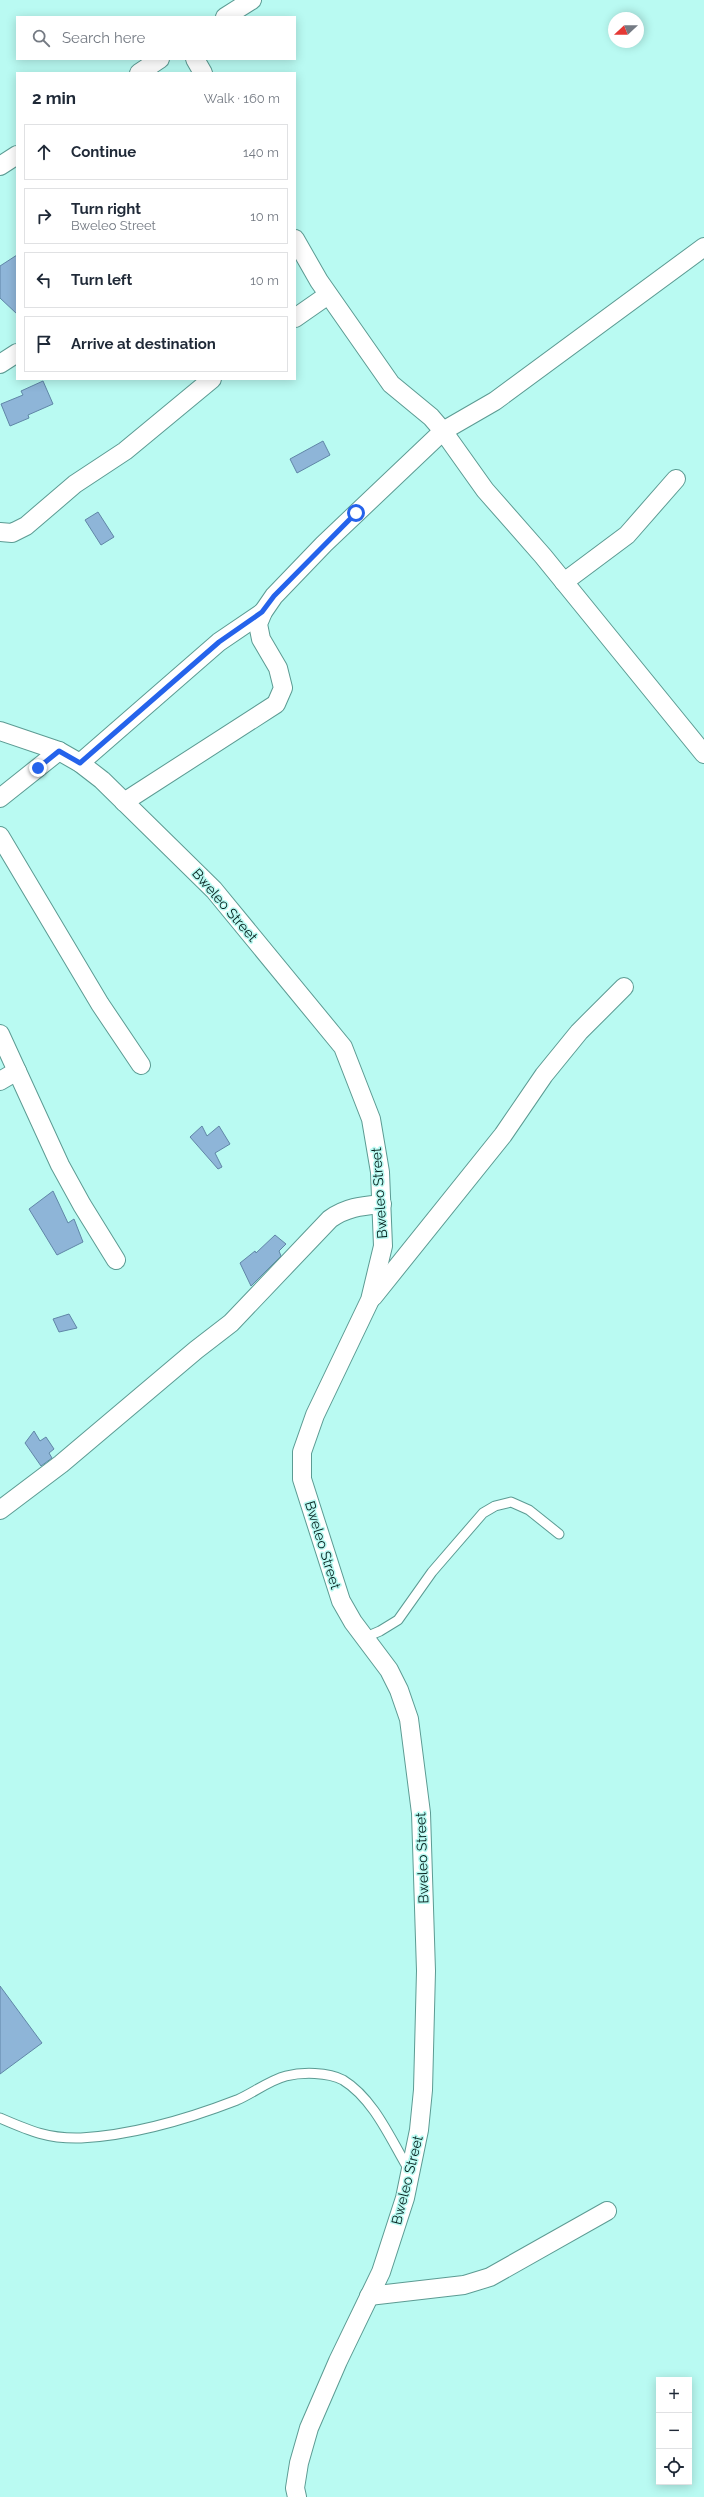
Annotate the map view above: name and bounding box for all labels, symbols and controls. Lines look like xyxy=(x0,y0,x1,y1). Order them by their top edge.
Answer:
north arrow xyxy=(608,12,644,48)
search box xyxy=(16,16,296,60)
icon: search xyxy=(30,27,52,49)
text: Search here xyxy=(62,29,145,47)
text: 2 min xyxy=(32,88,76,108)
text: Walk · 160 m xyxy=(204,91,280,106)
icon: ahead xyxy=(33,141,55,163)
text: Continue xyxy=(71,143,136,161)
text: 140 m xyxy=(243,145,279,160)
text: Turn right xyxy=(71,200,141,218)
icon: right xyxy=(33,205,55,227)
text: 10 m xyxy=(250,209,279,224)
text: Bweleo Street xyxy=(71,218,156,233)
icon: left xyxy=(33,269,55,291)
text: Turn left xyxy=(71,271,132,289)
text: 10 m xyxy=(250,273,279,288)
icon: arrive xyxy=(33,333,55,355)
text: Arrive at destination xyxy=(71,335,216,353)
route start xyxy=(347,504,365,522)
route end xyxy=(29,759,47,777)
street label: Bweleo Street xyxy=(189,865,261,945)
street label: Bweleo Street xyxy=(368,1147,390,1239)
street label: Bweleo Street xyxy=(302,1499,344,1591)
street label: Bweleo Street xyxy=(412,1812,432,1904)
street label: Bweleo Street xyxy=(388,2133,426,2226)
map controls xyxy=(656,2377,692,2485)
button: + xyxy=(656,2377,692,2413)
button: − xyxy=(656,2413,692,2449)
button: locate xyxy=(656,2449,692,2485)

